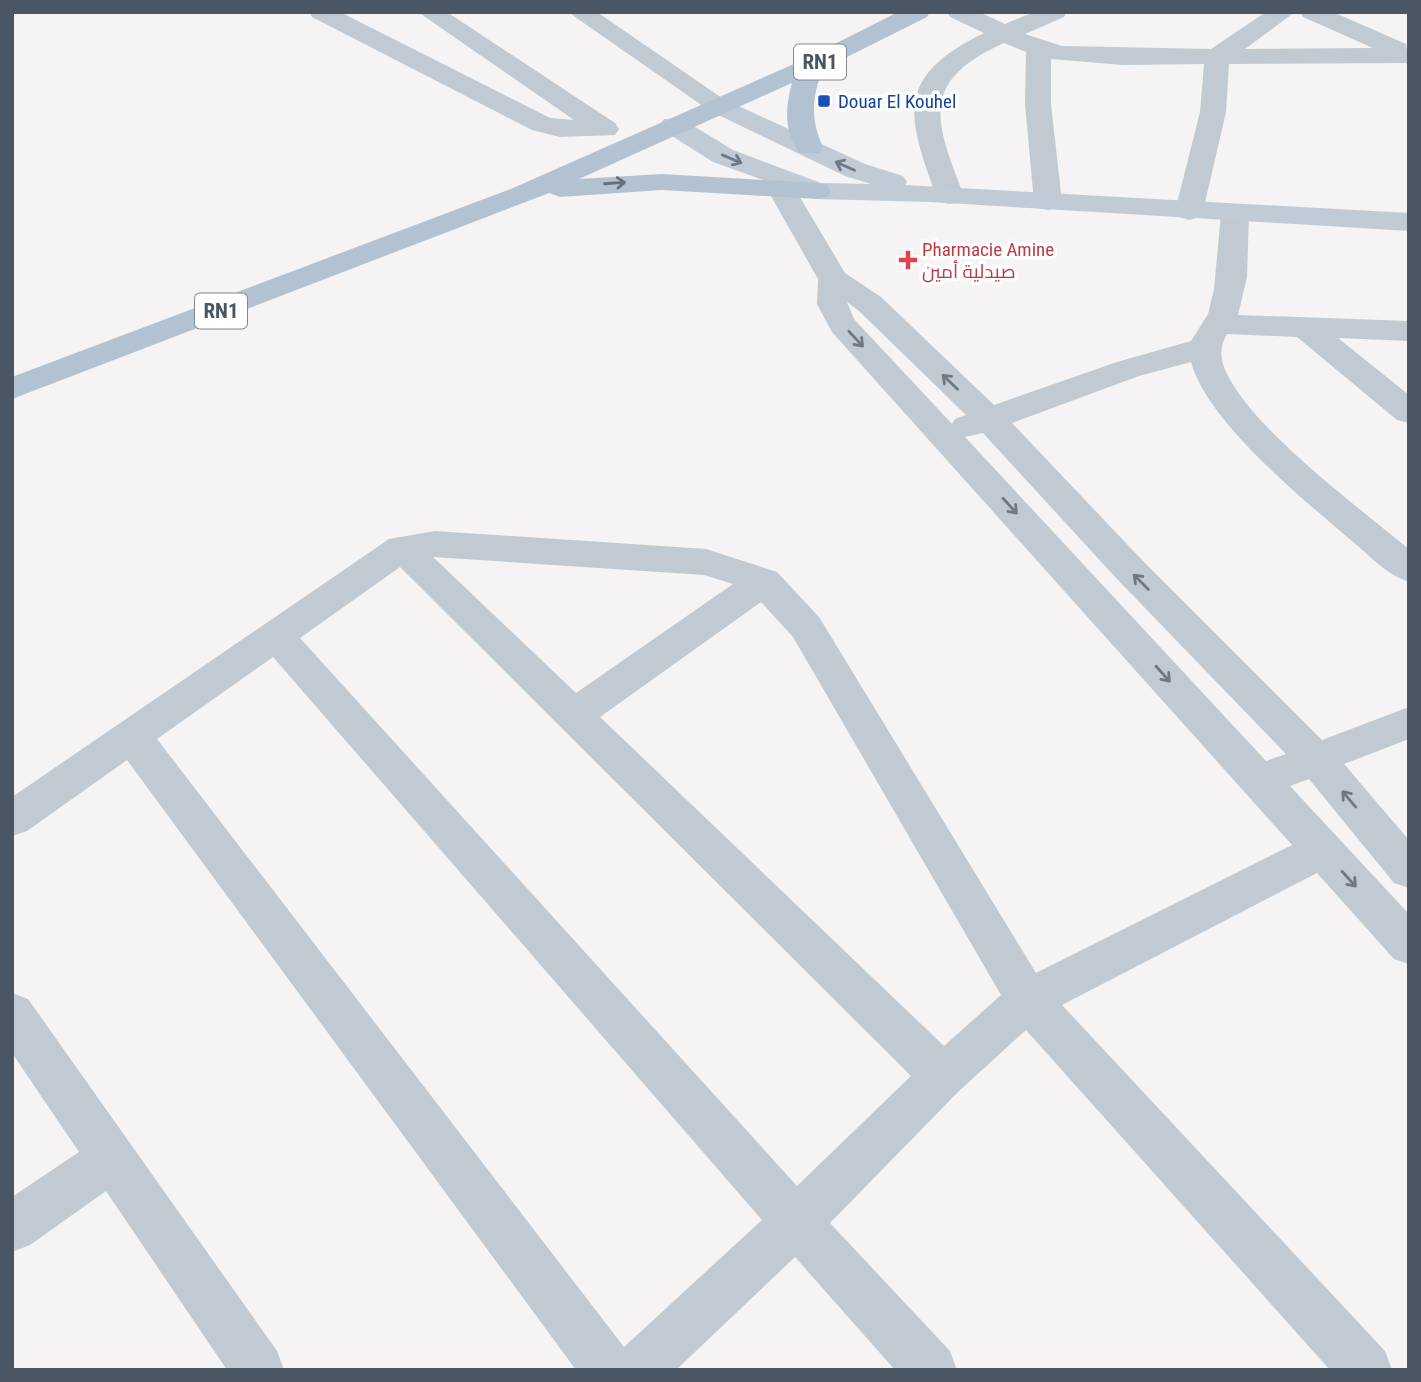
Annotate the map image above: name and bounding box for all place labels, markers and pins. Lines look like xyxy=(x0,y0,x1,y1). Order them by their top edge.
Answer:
place label: Douar El Kouhel xyxy=(838,90,956,113)
marker: Douar El Kouhel xyxy=(816,93,832,109)
place label: Pharmacie Amine صيدلية أمين xyxy=(922,238,1054,283)
marker: Pharmacie Amine صيدلية أمين xyxy=(900,252,916,268)

